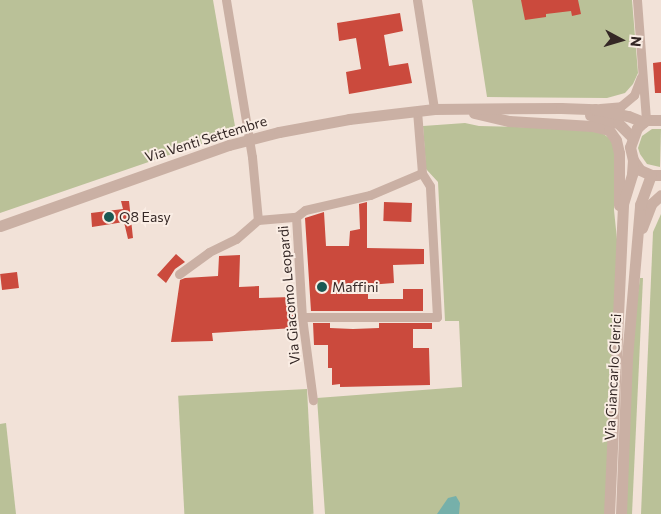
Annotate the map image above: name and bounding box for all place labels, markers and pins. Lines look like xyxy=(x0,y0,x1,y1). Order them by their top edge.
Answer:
place label: Q8 Easy xyxy=(119,209,171,225)
marker: Q8 Easy xyxy=(103,211,115,223)
place label: Maffini xyxy=(332,279,379,295)
marker: Maffini xyxy=(316,281,328,293)

